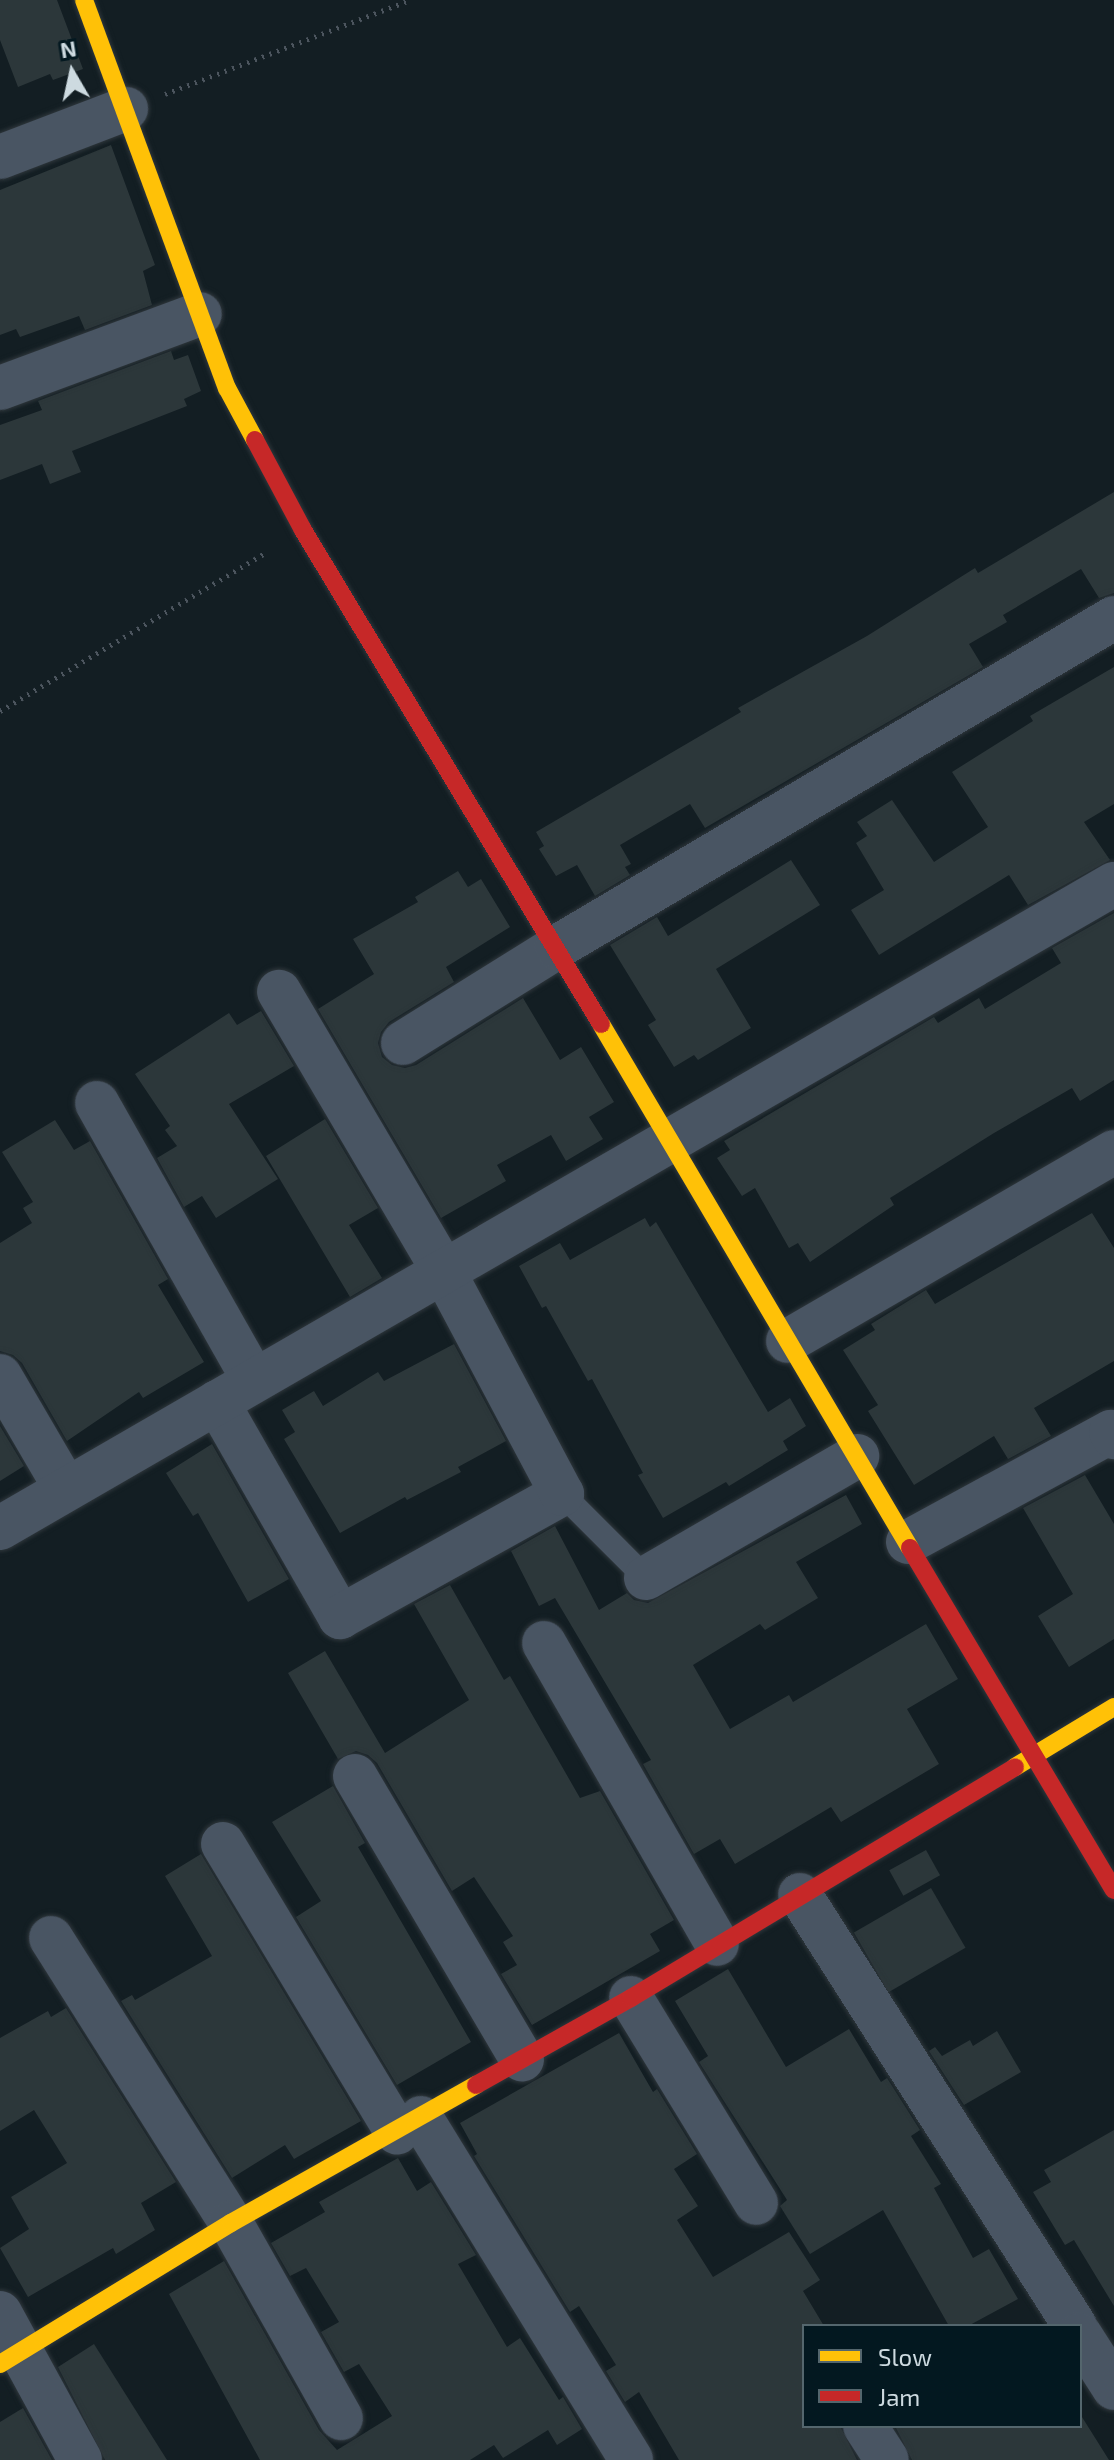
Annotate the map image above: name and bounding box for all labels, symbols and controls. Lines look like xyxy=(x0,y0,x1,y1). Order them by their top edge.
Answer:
north arrow xyxy=(32,32,112,112)
text: N xyxy=(58,34,78,62)
legend xyxy=(802,2324,1082,2428)
text: Slow xyxy=(878,2342,932,2371)
text: Jam xyxy=(878,2382,920,2411)

